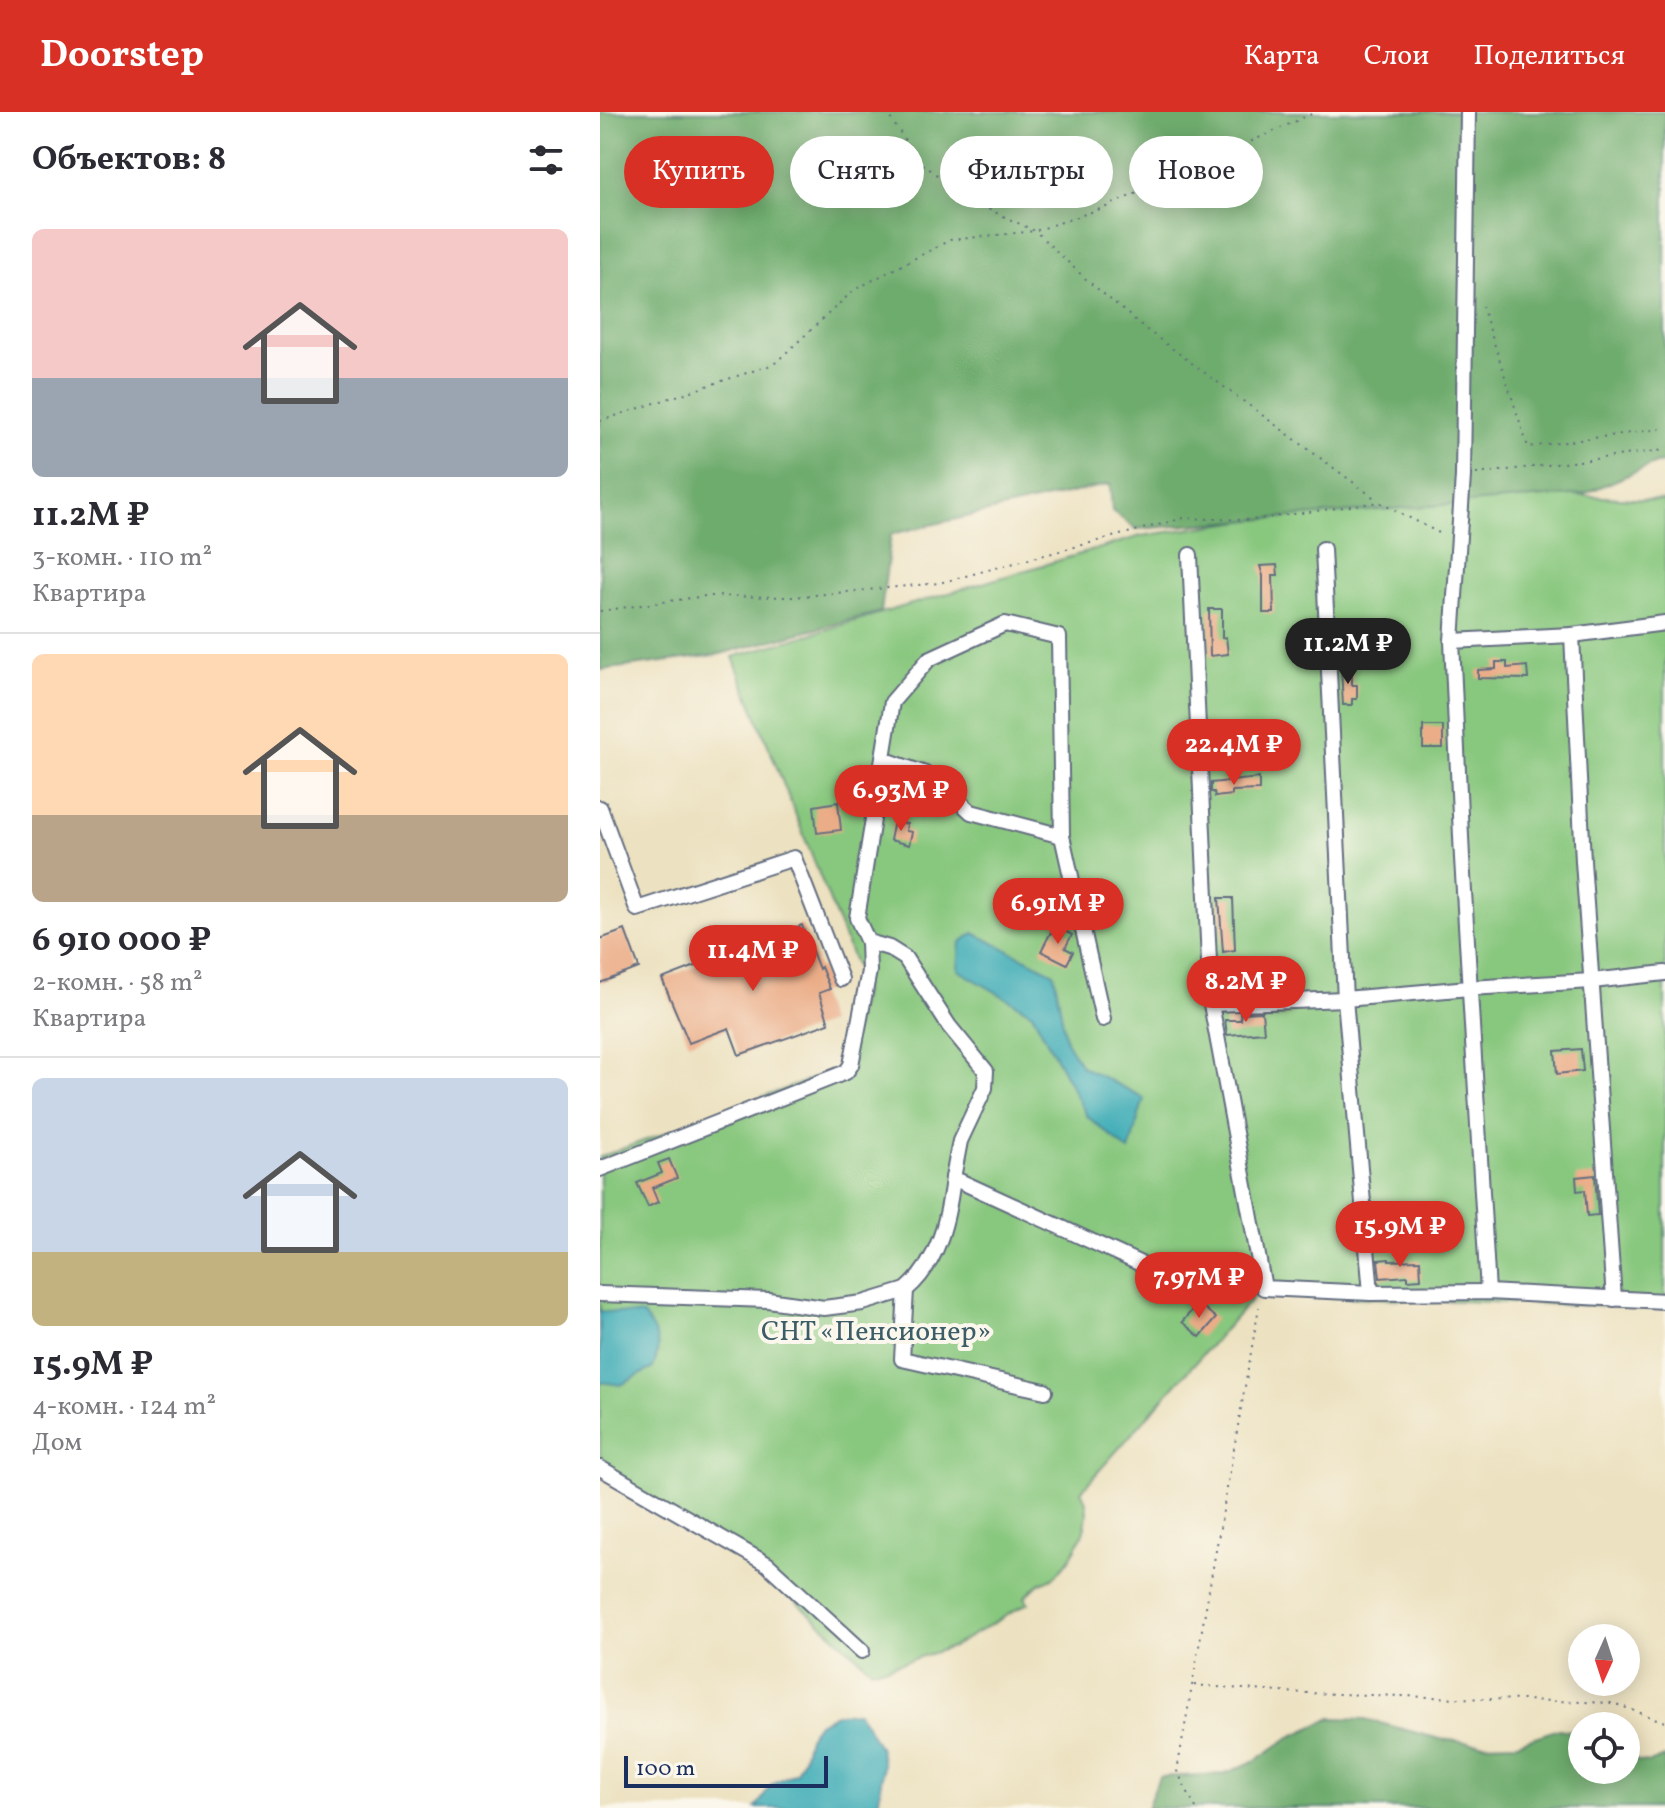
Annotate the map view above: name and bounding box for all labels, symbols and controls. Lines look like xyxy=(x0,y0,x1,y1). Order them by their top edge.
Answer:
text: Doorstep xyxy=(40,30,204,83)
text: Карта xyxy=(1244,37,1320,76)
text: Слои xyxy=(1364,37,1429,76)
text: Поделиться xyxy=(1473,37,1625,76)
chip: Купить xyxy=(624,136,774,208)
chip: Снять xyxy=(790,136,924,208)
chip: Фильтры xyxy=(940,136,1113,208)
chip: Новое xyxy=(1129,136,1263,208)
text: Объектов: 8 xyxy=(32,137,226,184)
icon: filters xyxy=(524,138,568,182)
icon: home xyxy=(228,281,372,425)
text: 11.2M ₽ xyxy=(32,493,150,540)
text: 3-комн. · 110 m² xyxy=(32,540,212,576)
text: Квартира xyxy=(32,576,146,612)
pin: 11.2M ₽ xyxy=(1274,618,1422,686)
text: 11.2M ₽ xyxy=(1303,626,1393,662)
icon: home xyxy=(228,706,372,850)
pin: 22.4M ₽ xyxy=(1160,719,1308,787)
text: 22.4M ₽ xyxy=(1185,727,1283,763)
pin: 6.93M ₽ xyxy=(827,765,975,833)
text: 6.93M ₽ xyxy=(852,773,950,809)
pin: 6.91M ₽ xyxy=(984,878,1132,946)
text: 6.91M ₽ xyxy=(1011,886,1105,922)
text: 6 910 000 ₽ xyxy=(32,918,211,965)
pin: 11.4M ₽ xyxy=(679,925,827,993)
text: 11.4M ₽ xyxy=(707,933,799,969)
pin: 8.2M ₽ xyxy=(1181,956,1311,1024)
text: 8.2M ₽ xyxy=(1205,964,1287,1000)
text: 2-комн. · 58 m² xyxy=(32,965,203,1001)
text: Квартира xyxy=(32,1001,146,1037)
icon: home xyxy=(228,1130,372,1274)
pin: 15.9M ₽ xyxy=(1326,1201,1474,1269)
text: 15.9M ₽ xyxy=(1354,1209,1446,1245)
pin: 7.97M ₽ xyxy=(1125,1252,1273,1320)
text: 7.97M ₽ xyxy=(1153,1260,1245,1296)
park label: СНТ «Пенсионер» xyxy=(761,1313,991,1352)
text: 15.9M ₽ xyxy=(32,1342,153,1389)
text: 4-комн. · 124 m² xyxy=(32,1389,216,1425)
text: Дом xyxy=(32,1425,82,1461)
north arrow xyxy=(1568,1624,1640,1696)
map controls xyxy=(1568,1624,1640,1784)
button: locate xyxy=(1568,1712,1640,1784)
scale bar xyxy=(624,1752,828,1788)
text: 100 m xyxy=(636,1754,695,1785)

